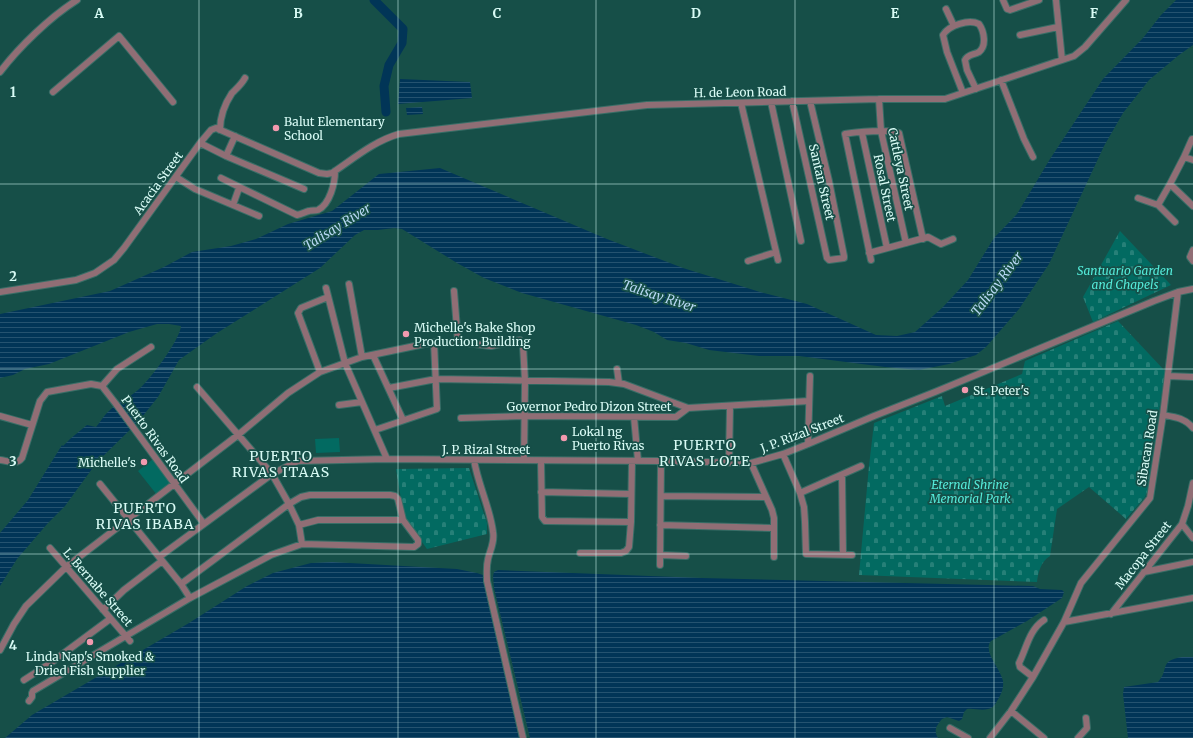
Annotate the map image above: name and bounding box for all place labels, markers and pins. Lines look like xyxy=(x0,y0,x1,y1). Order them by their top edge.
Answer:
place label: Balut Elementary School xyxy=(284,114,385,143)
marker: Balut Elementary School xyxy=(271,123,281,133)
place label: Michelle's Bake Shop Production Building xyxy=(414,320,535,349)
marker: Michelle's Bake Shop Production Building xyxy=(401,329,411,339)
place label: St. Peter's xyxy=(973,383,1029,398)
marker: St. Peter's xyxy=(960,385,970,395)
place label: Lokal ng Puerto Rivas xyxy=(572,424,644,453)
marker: Lokal ng Puerto Rivas xyxy=(559,433,569,443)
place label: Michelle's xyxy=(78,455,136,470)
marker: Michelle's xyxy=(139,457,149,467)
marker: Linda Nap's Smoked & Dried Fish Supplier xyxy=(85,637,95,647)
place label: Linda Nap's Smoked & Dried Fish Supplier xyxy=(26,649,154,678)

